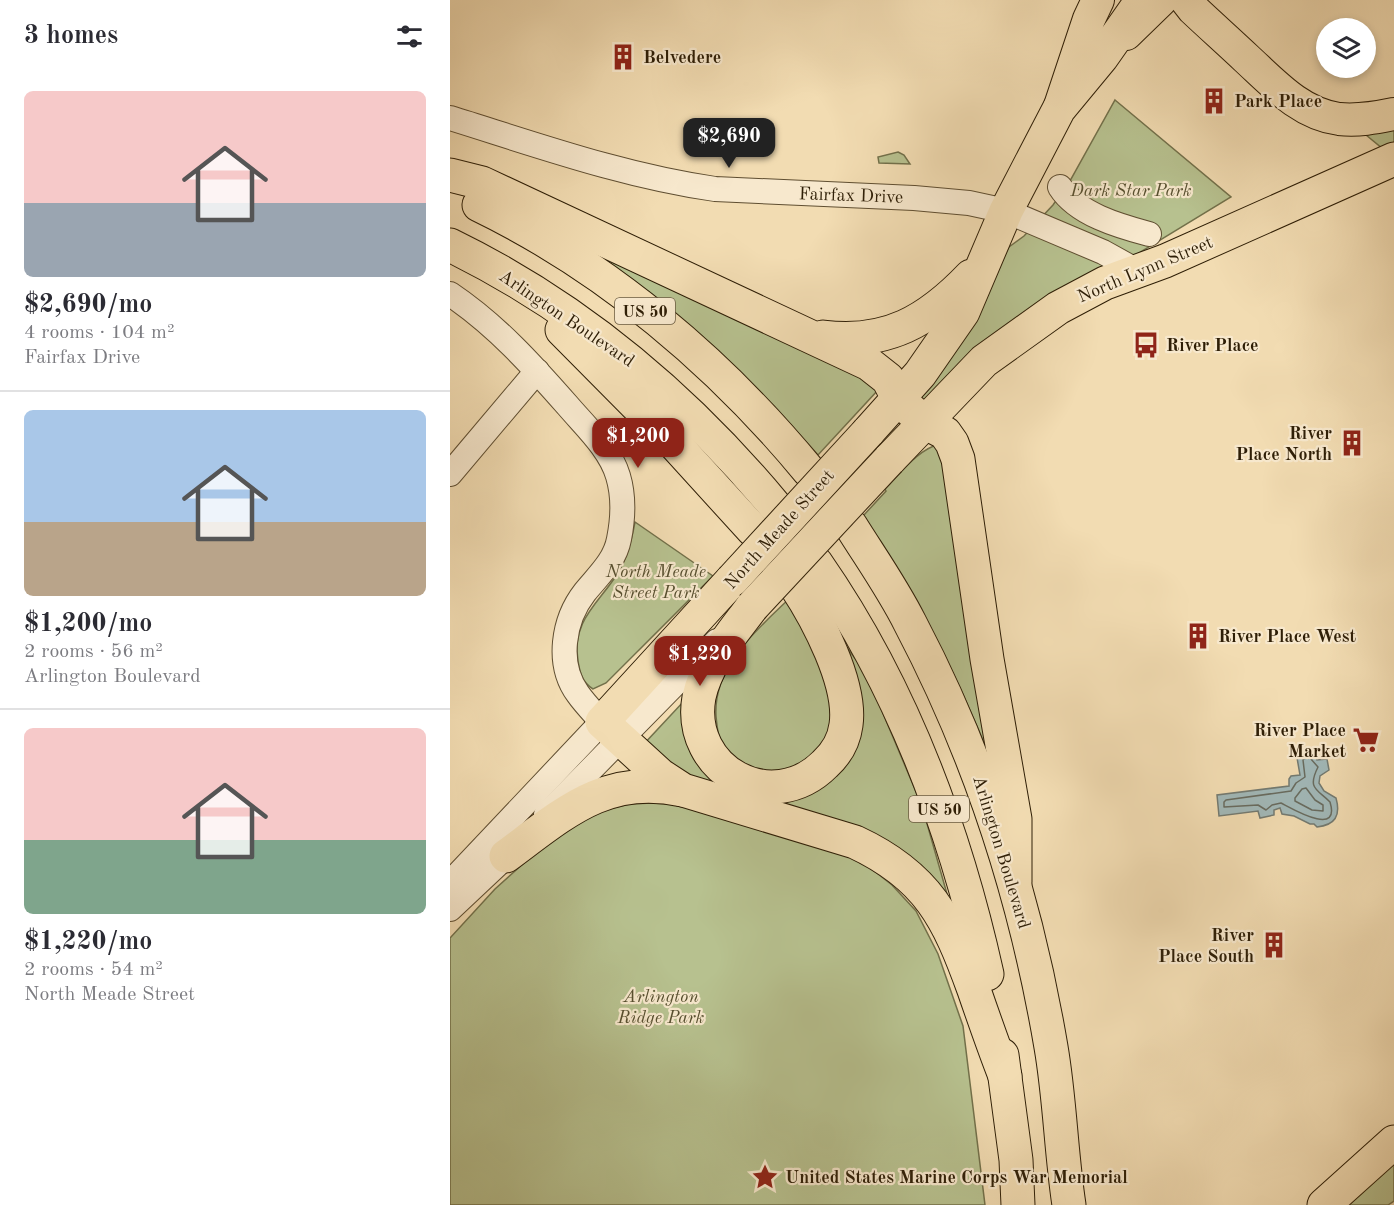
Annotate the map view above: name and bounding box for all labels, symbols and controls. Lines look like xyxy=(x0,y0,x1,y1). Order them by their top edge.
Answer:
map controls xyxy=(1316,18,1376,78)
button: layers xyxy=(1316,18,1376,78)
icon: filters xyxy=(393,20,426,53)
text: 3 homes xyxy=(24,23,118,49)
building icon: Belvedere xyxy=(608,42,638,72)
place label: Belvedere xyxy=(643,49,721,67)
building icon: Park Place xyxy=(1199,86,1229,116)
place label: Park Place xyxy=(1234,93,1322,111)
pin: $2,690 xyxy=(680,118,778,169)
text: $2,690 xyxy=(697,127,761,147)
icon: home xyxy=(171,130,279,238)
park label: Dark Star Park xyxy=(1069,182,1192,200)
street label: Fairfax Drive xyxy=(798,185,904,207)
street label: North Lynn Street xyxy=(1075,233,1216,307)
street label: Arlington Boulevard xyxy=(495,267,637,371)
text: $2,690/mo xyxy=(24,292,152,318)
road number: US 50 xyxy=(615,298,675,324)
text: 4 rooms · 104 m² xyxy=(24,323,174,343)
bus stop icon: River Place xyxy=(1131,330,1161,360)
place label: River Place xyxy=(1166,337,1259,355)
text: Fairfax Drive xyxy=(24,348,140,368)
pin: $1,200 xyxy=(589,418,687,469)
place label: River Place North xyxy=(1235,425,1332,464)
text: $1,200 xyxy=(606,427,670,447)
building icon: River Place North xyxy=(1337,428,1367,458)
icon: home xyxy=(171,449,279,557)
street label: North Meade Street xyxy=(722,466,838,593)
park label: North Meade Street Park xyxy=(605,563,706,602)
text: $1,200/mo xyxy=(24,611,152,637)
building icon: River Place West xyxy=(1183,621,1213,651)
place label: River Place West xyxy=(1218,628,1357,646)
pin: $1,220 xyxy=(651,636,749,687)
text: 2 rooms · 56 m² xyxy=(24,642,163,662)
text: $1,220 xyxy=(668,645,732,665)
text: Arlington Boulevard xyxy=(24,667,201,687)
place label: River Place Market xyxy=(1253,722,1346,761)
supermarket icon: River Place Market xyxy=(1351,725,1381,755)
icon: home xyxy=(171,767,279,875)
street label: Arlington Boulevard xyxy=(969,774,1033,931)
road number: US 50 xyxy=(909,796,969,822)
place label: River Place South xyxy=(1158,927,1254,966)
text: $1,220/mo xyxy=(24,929,152,955)
building icon: River Place South xyxy=(1259,930,1289,960)
text: 2 rooms · 54 m² xyxy=(24,960,163,980)
text: North Meade Street xyxy=(24,985,195,1005)
park label: Arlington Ridge Park xyxy=(617,988,705,1027)
place icon: United States Marine Corps War Memorial xyxy=(750,1162,780,1192)
place label: United States Marine Corps War Memorial xyxy=(785,1169,1128,1187)

